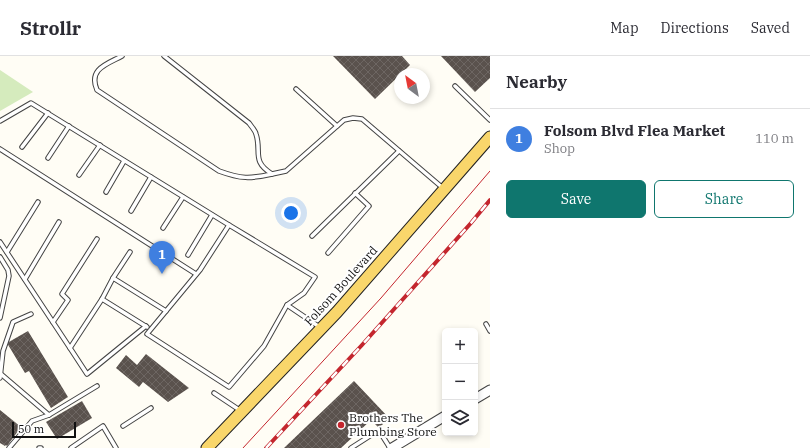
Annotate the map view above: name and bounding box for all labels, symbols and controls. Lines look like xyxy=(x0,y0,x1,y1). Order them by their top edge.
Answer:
text: Strollr xyxy=(20,16,81,40)
text: Map xyxy=(610,19,639,37)
text: Directions xyxy=(661,19,729,37)
text: Saved xyxy=(751,19,790,37)
north arrow xyxy=(394,68,430,104)
text: Nearby xyxy=(506,71,567,93)
text: Folsom Blvd Flea Market xyxy=(544,121,725,140)
text: 1 xyxy=(515,130,523,147)
text: 110 m xyxy=(755,130,794,147)
text: Shop xyxy=(544,140,575,157)
button: Save xyxy=(506,180,646,218)
button: Share xyxy=(654,180,794,218)
your location xyxy=(281,203,301,223)
pin: 1 xyxy=(149,241,175,274)
street label: Folsom Boulevard xyxy=(301,243,380,329)
map controls xyxy=(442,328,478,436)
button: + xyxy=(442,328,478,364)
button: − xyxy=(442,364,478,400)
button: layers xyxy=(442,400,478,436)
place label: Brothers The Plumbing Store xyxy=(349,410,437,439)
scale bar xyxy=(12,420,76,439)
marker: Brothers The Plumbing Store xyxy=(336,420,346,430)
text: 50 m xyxy=(18,422,44,436)

